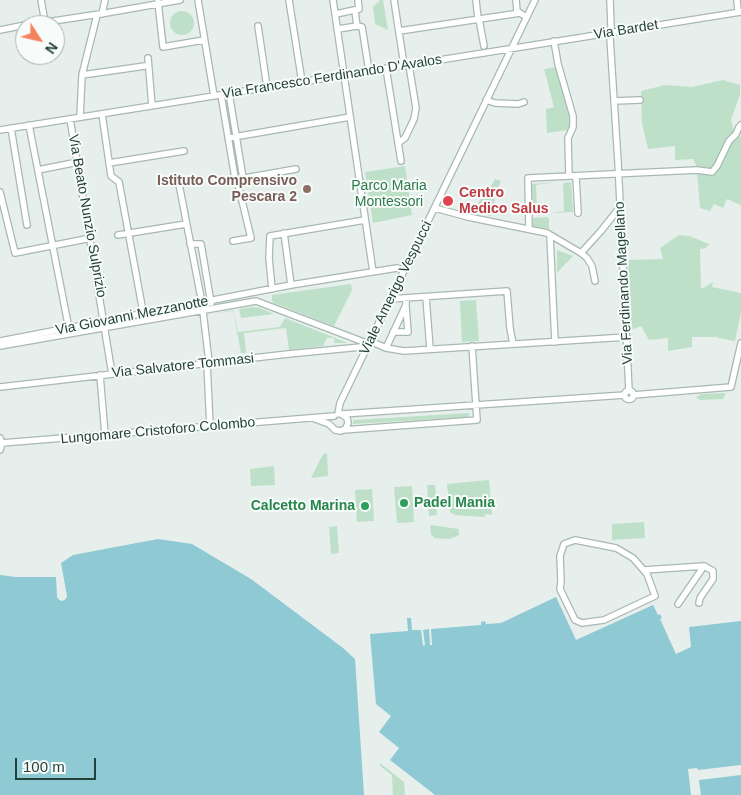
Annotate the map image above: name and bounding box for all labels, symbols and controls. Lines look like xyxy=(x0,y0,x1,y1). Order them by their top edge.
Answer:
north arrow xyxy=(15,15,65,65)
street label: Via Bardet xyxy=(593,17,659,43)
text: N xyxy=(42,39,61,57)
street label: Via Francesco Ferdinando D'Avalos xyxy=(221,51,443,103)
street label: Via Beato Nunzio Sulprizio xyxy=(64,133,110,299)
place label: Istituto Comprensivo Pescara 2 xyxy=(157,173,297,206)
park label: Parco Maria Montessori xyxy=(351,178,427,210)
marker: Istituto Comprensivo Pescara 2 xyxy=(301,183,313,195)
place label: Centro Medico Salus xyxy=(459,185,548,218)
marker: Centro Medico Salus xyxy=(441,194,455,208)
street label: Via Ferdinando Magellano xyxy=(611,201,637,365)
street label: Viale Amerigo Vespucci xyxy=(356,218,436,358)
street label: Via Giovanni Mezzanotte xyxy=(54,293,210,339)
street label: Via Salvatore Tommasi xyxy=(111,350,255,382)
street label: Lungomare Cristoforo Colombo xyxy=(60,414,256,448)
place label: Padel Mania xyxy=(414,495,495,511)
marker: Padel Mania xyxy=(398,497,410,509)
place label: Calcetto Marina xyxy=(251,498,355,514)
marker: Calcetto Marina xyxy=(359,500,371,512)
scale bar xyxy=(18,748,99,780)
text: 100 m xyxy=(23,758,65,775)

